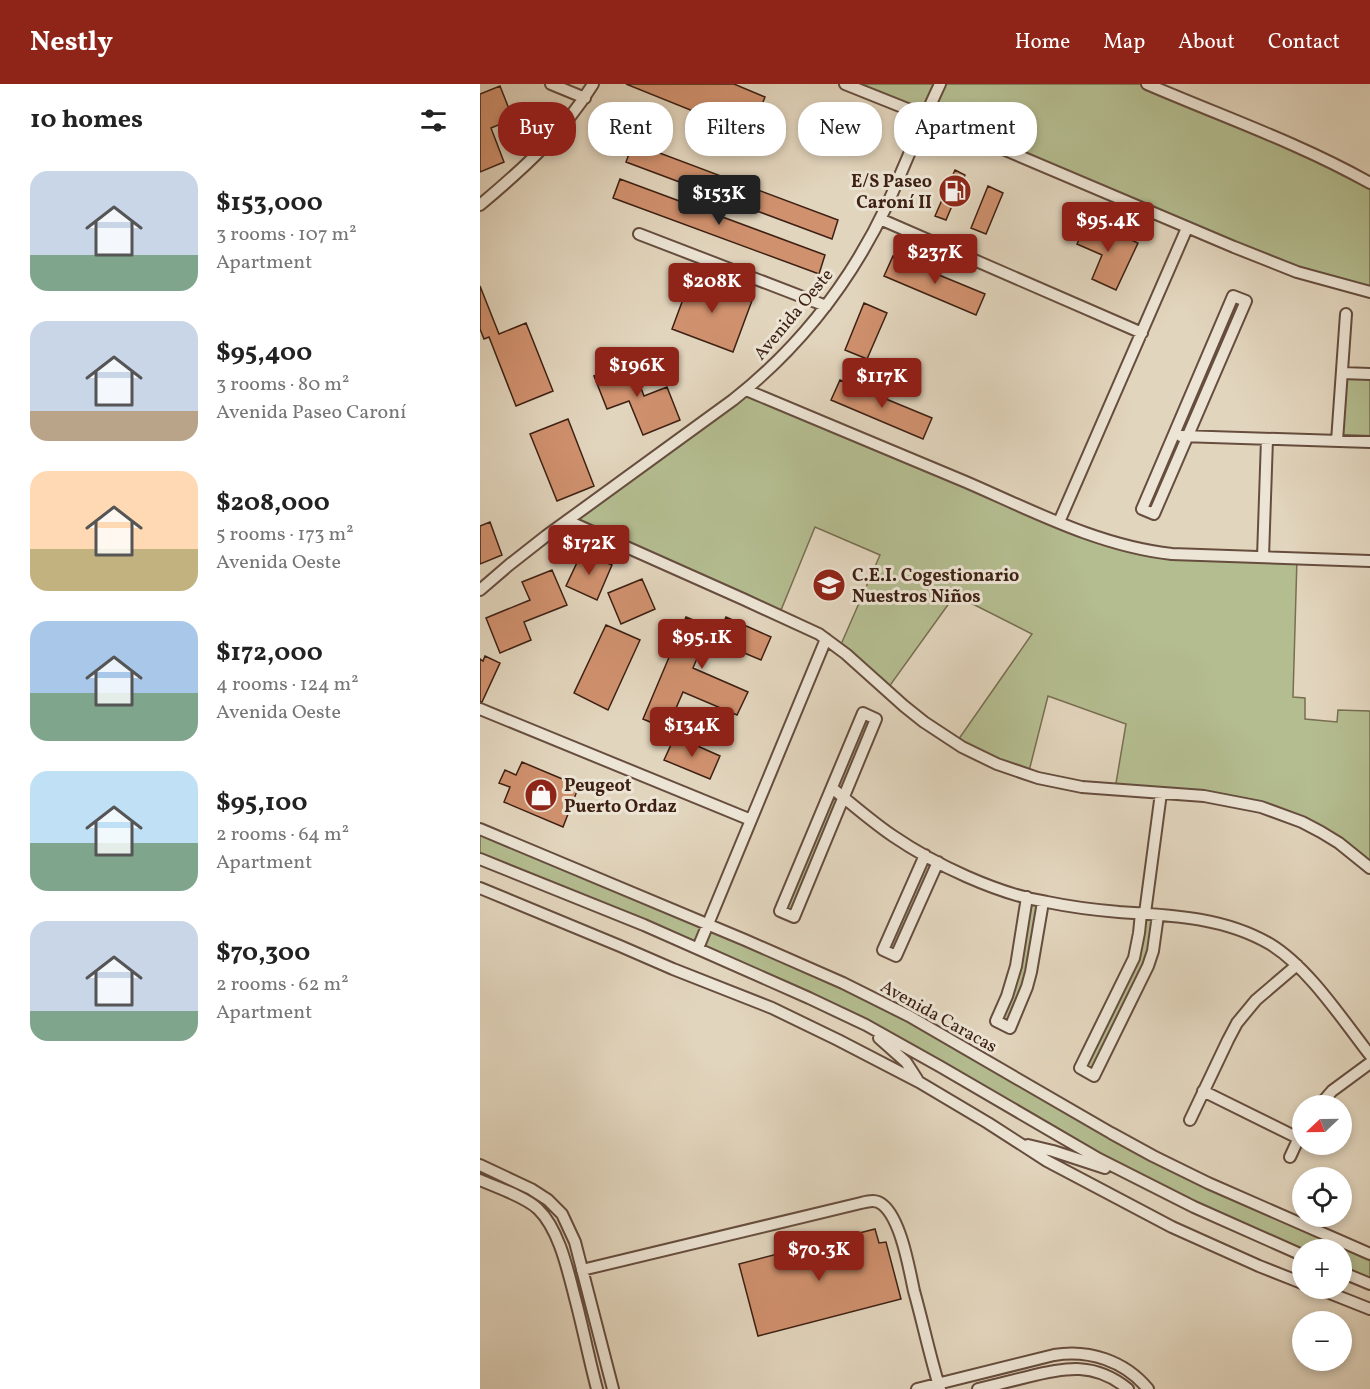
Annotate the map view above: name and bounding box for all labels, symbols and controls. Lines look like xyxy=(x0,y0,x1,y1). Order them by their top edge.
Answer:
text: Nestly xyxy=(30,23,113,62)
text: Home xyxy=(1015,28,1070,57)
text: Map xyxy=(1103,28,1145,57)
text: About xyxy=(1178,28,1235,57)
text: Contact xyxy=(1268,28,1340,57)
text: 10 homes xyxy=(30,102,143,138)
chip: Buy xyxy=(498,102,576,156)
chip: Rent xyxy=(588,102,673,156)
chip: Filters xyxy=(685,102,786,156)
chip: New xyxy=(798,102,882,156)
chip: Apartment xyxy=(894,102,1037,156)
icon: filters xyxy=(417,104,450,137)
place label: E/S Paseo Caroní II xyxy=(851,170,932,216)
fuel station icon: E/S Paseo Caroní II xyxy=(937,173,973,209)
pin: $153K xyxy=(677,175,761,226)
text: $153K xyxy=(692,180,746,208)
text: $153,000 xyxy=(216,185,323,221)
icon: home xyxy=(78,195,150,267)
pin: $95.4K xyxy=(1059,202,1157,253)
text: $95.4K xyxy=(1076,207,1140,235)
text: 3 rooms · 107 m² xyxy=(216,221,357,249)
pin: $237K xyxy=(893,234,977,285)
text: $237K xyxy=(907,239,963,267)
text: Apartment xyxy=(216,249,312,277)
pin: $208K xyxy=(670,263,754,314)
street label: Avenida Oeste xyxy=(748,264,840,366)
text: $208K xyxy=(682,268,742,296)
text: $95,400 xyxy=(216,335,312,371)
icon: home xyxy=(78,345,150,417)
pin: $196K xyxy=(595,347,679,398)
text: $196K xyxy=(609,352,665,380)
pin: $117K xyxy=(840,358,924,409)
text: $117K xyxy=(856,363,908,391)
text: 3 rooms · 80 m² xyxy=(216,371,349,399)
text: Avenida Paseo Caroní xyxy=(216,399,406,427)
text: $208,000 xyxy=(216,485,330,521)
icon: home xyxy=(78,495,150,567)
text: 5 rooms · 173 m² xyxy=(216,521,354,549)
pin: $172K xyxy=(547,525,631,576)
text: $172K xyxy=(562,530,616,558)
text: Avenida Oeste xyxy=(216,549,341,577)
place label: C.E.I. Cogestionario Nuestros Niños xyxy=(852,564,1019,610)
school or university icon: C.E.I. Cogestionario Nuestros Niños xyxy=(811,567,847,603)
pin: $95.1K xyxy=(653,619,751,670)
text: $95.1K xyxy=(672,624,732,652)
text: $172,000 xyxy=(216,635,323,671)
icon: home xyxy=(78,645,150,717)
text: 4 rooms · 124 m² xyxy=(216,671,359,699)
text: Avenida Oeste xyxy=(216,699,341,727)
pin: $134K xyxy=(650,707,734,758)
text: $134K xyxy=(664,712,720,740)
place label: Peugeot Puerto Ordaz xyxy=(564,774,677,820)
shop icon: Peugeot Puerto Ordaz xyxy=(523,777,559,813)
text: $95,100 xyxy=(216,785,308,821)
icon: home xyxy=(78,795,150,867)
text: 2 rooms · 64 m² xyxy=(216,821,349,849)
text: Apartment xyxy=(216,849,312,877)
text: $70,300 xyxy=(216,935,310,971)
icon: home xyxy=(78,945,150,1017)
text: 2 rooms · 62 m² xyxy=(216,971,349,999)
street label: Avenida Caracas xyxy=(875,975,1001,1060)
text: Apartment xyxy=(216,999,312,1027)
north arrow xyxy=(1292,1095,1352,1155)
map controls xyxy=(1292,1095,1352,1371)
button: locate xyxy=(1292,1167,1352,1227)
pin: $70.3K xyxy=(770,1231,868,1282)
text: $70.3K xyxy=(788,1236,850,1264)
button: + xyxy=(1292,1239,1352,1299)
button: − xyxy=(1292,1311,1352,1371)

